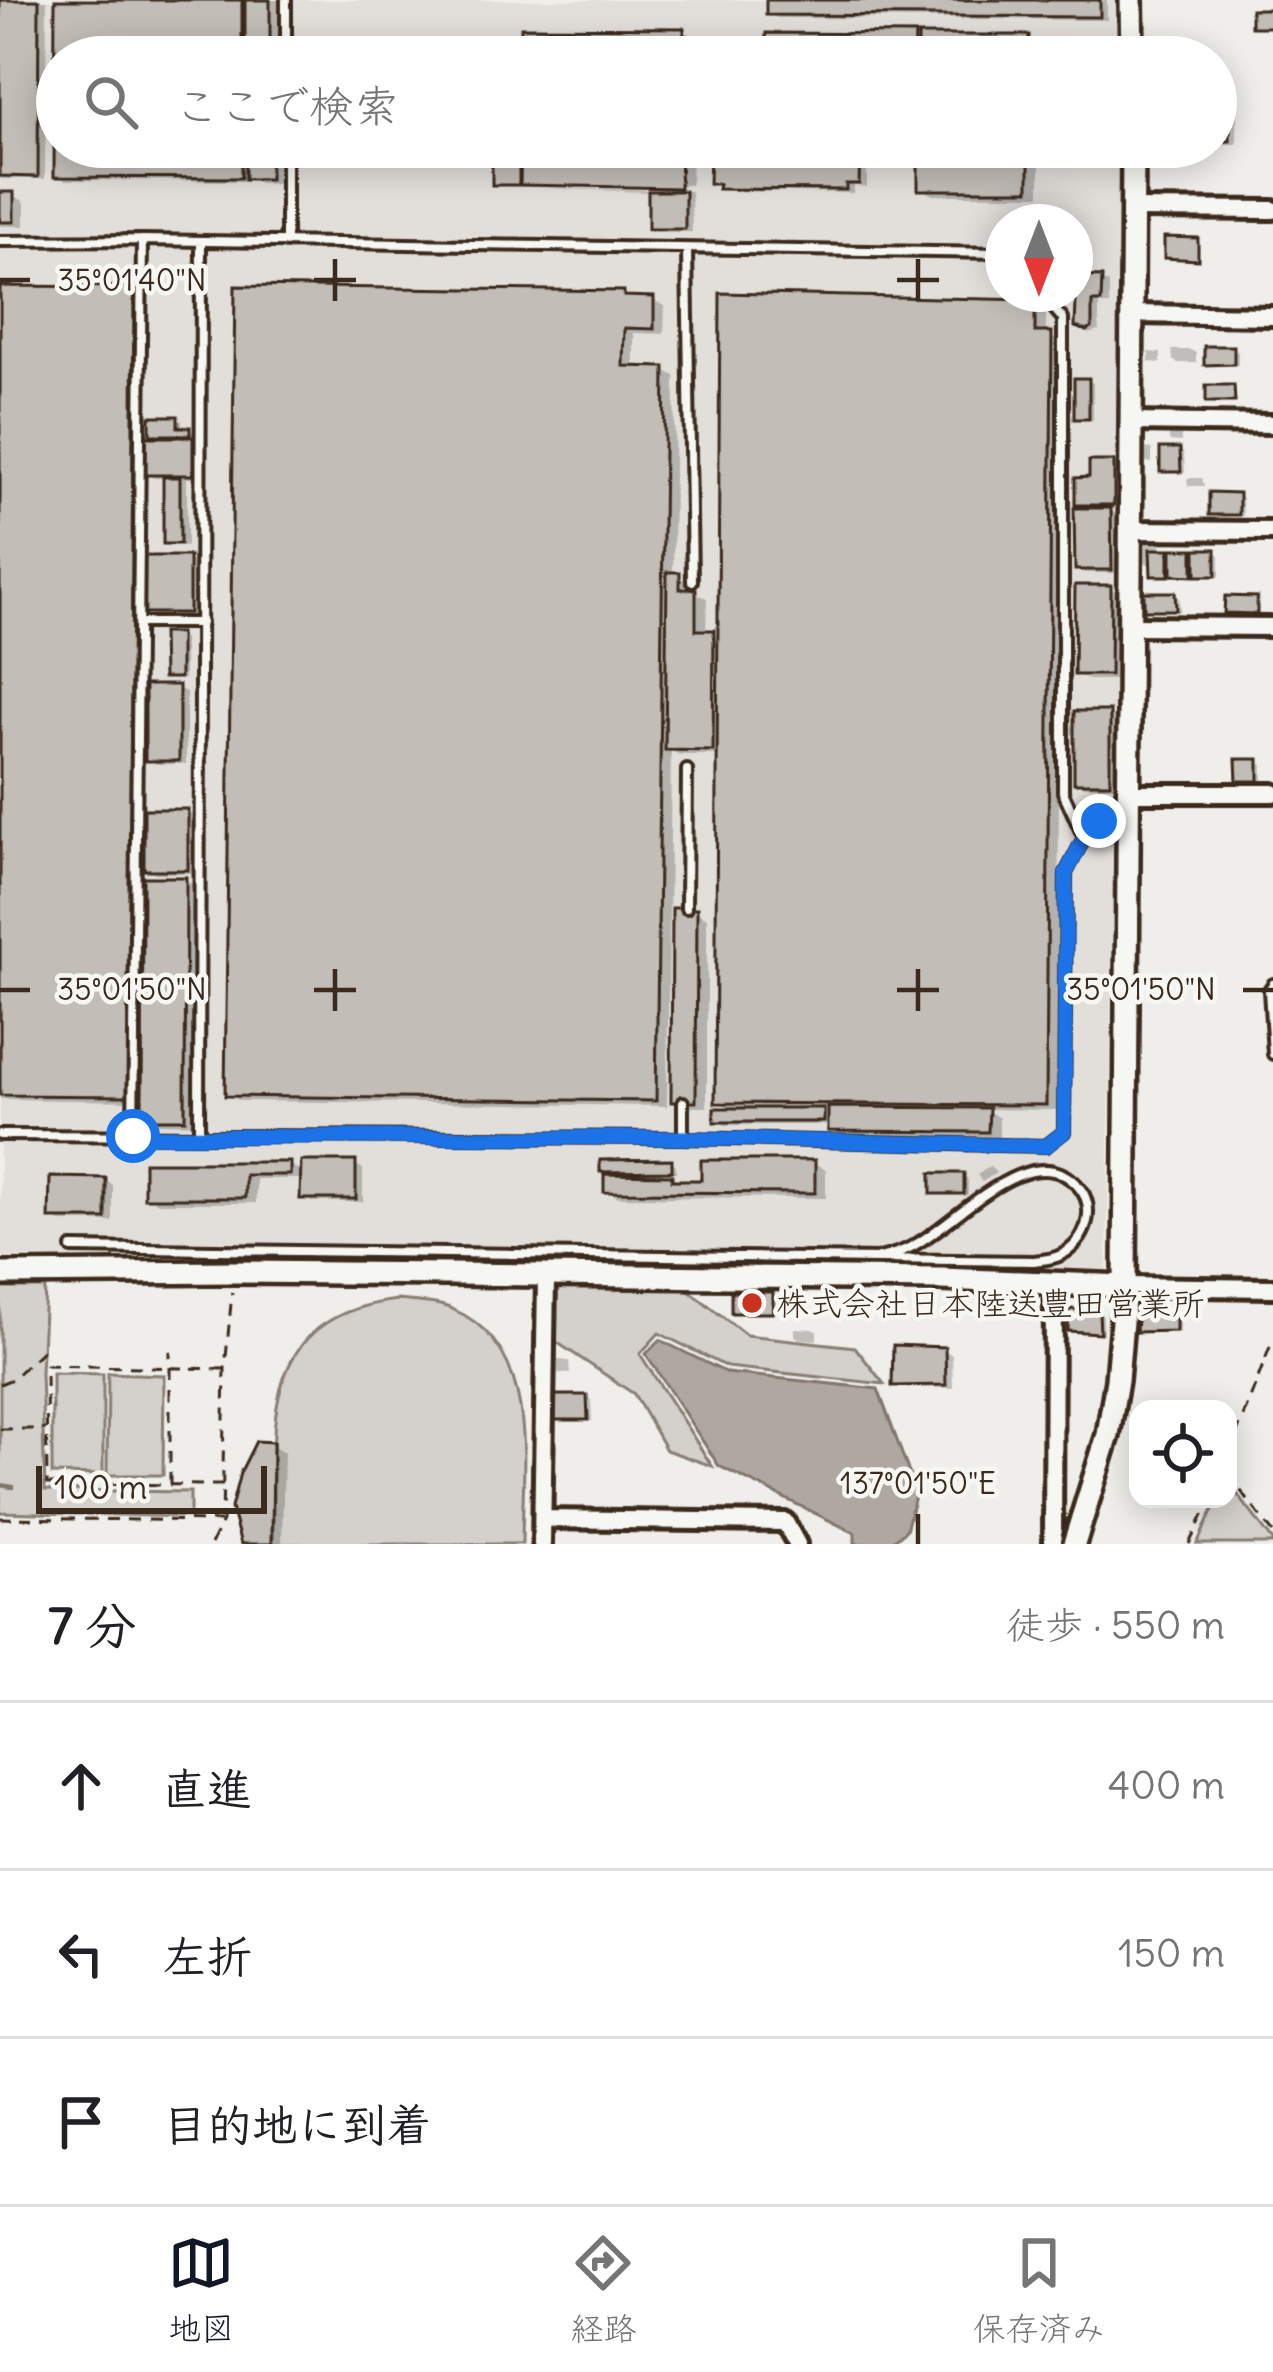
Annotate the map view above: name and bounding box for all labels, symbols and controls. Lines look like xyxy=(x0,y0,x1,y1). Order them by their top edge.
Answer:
search box xyxy=(36,36,1237,168)
icon: search xyxy=(78,69,144,135)
text: ここで検索 xyxy=(174,78,399,134)
north arrow xyxy=(985,204,1093,312)
text: 35°01'40"N xyxy=(58,261,206,299)
route end xyxy=(1072,794,1126,848)
text: 35°01'50"N xyxy=(57,970,207,1008)
text: 35°01'50"N xyxy=(1066,970,1216,1008)
route start xyxy=(106,1109,160,1163)
place label: 株式会社日本陸送豊田営業所 xyxy=(776,1282,1205,1324)
marker: 株式会社日本陸送豊田営業所 xyxy=(739,1290,765,1316)
map controls xyxy=(1129,1400,1237,1508)
button: locate xyxy=(1129,1400,1237,1508)
scale bar xyxy=(36,1460,267,1513)
text: 137°01'50"E xyxy=(840,1464,996,1502)
text: 100 m xyxy=(54,1466,147,1508)
text: 7 分 xyxy=(48,1594,136,1658)
text: 徒歩 · 550 m xyxy=(1006,1601,1225,1650)
icon: ahead xyxy=(48,1753,114,1819)
text: 直進 xyxy=(162,1761,252,1817)
text: 400 m xyxy=(1108,1761,1225,1810)
icon: left xyxy=(48,1921,114,1987)
text: 左折 xyxy=(162,1929,252,1985)
text: 150 m xyxy=(1118,1929,1225,1978)
icon: arrive xyxy=(48,2089,114,2155)
text: 目的地に到着 xyxy=(162,2097,432,2153)
tab: 地図 xyxy=(168,2230,234,2350)
tab: 経路 xyxy=(570,2230,636,2350)
tab: 保存済み xyxy=(973,2230,1105,2350)

